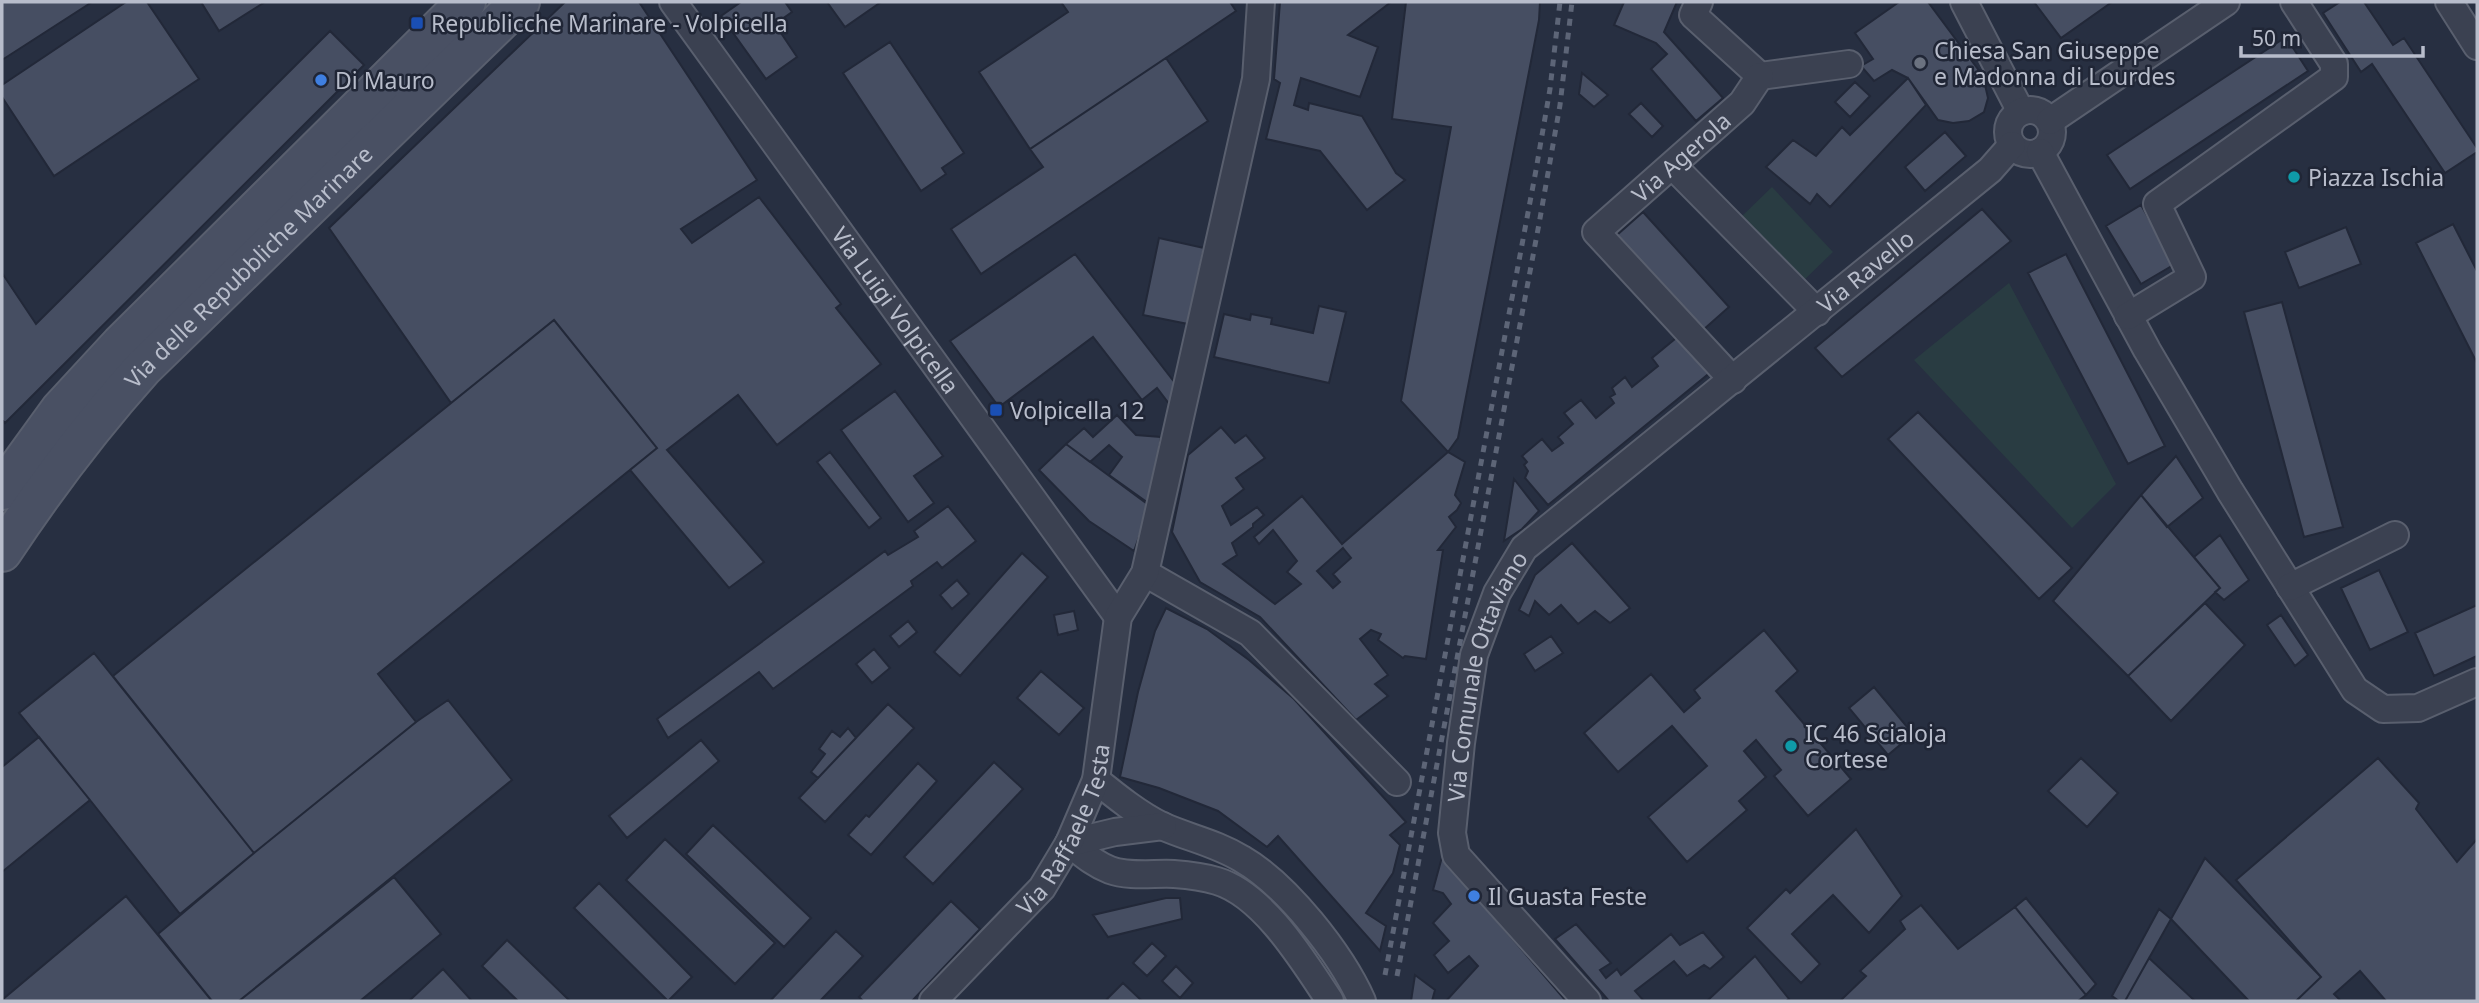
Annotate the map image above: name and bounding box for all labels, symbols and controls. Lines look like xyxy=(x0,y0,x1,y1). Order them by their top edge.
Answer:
place label: Republicche Marinare - Volpicella xyxy=(431,7,788,39)
scale bar xyxy=(2241,14,2423,58)
marker: Republicche Marinare - Volpicella xyxy=(409,15,425,31)
text: 50 m xyxy=(2252,24,2301,52)
place label: Chiesa San Giuseppe e Madonna di Lourdes xyxy=(1934,34,2176,92)
marker: Chiesa San Giuseppe e Madonna di Lourdes xyxy=(1912,55,1928,71)
place label: Di Mauro xyxy=(335,64,435,96)
marker: Di Mauro xyxy=(313,72,329,88)
street label: Via Agerola xyxy=(1625,104,1737,209)
street label: Via delle Repubbliche Marinare xyxy=(117,138,379,395)
place label: Piazza Ischia xyxy=(2308,161,2444,193)
marker: Piazza Ischia xyxy=(2286,169,2302,185)
street label: Via Luigi Volpicella xyxy=(824,220,967,400)
street label: Via Ravello xyxy=(1810,222,1921,320)
place label: Volpicella 12 xyxy=(1010,394,1144,426)
marker: Volpicella 12 xyxy=(988,402,1004,418)
street label: Via Comunale Ottaviano xyxy=(1439,545,1535,804)
place label: IC 46 Scialoja Cortese xyxy=(1805,717,1947,775)
marker: IC 46 Scialoja Cortese xyxy=(1783,738,1799,754)
street label: Via Raffaele Testa xyxy=(1009,742,1117,922)
place label: Il Guasta Feste xyxy=(1488,880,1647,912)
marker: Il Guasta Feste xyxy=(1466,888,1482,904)

